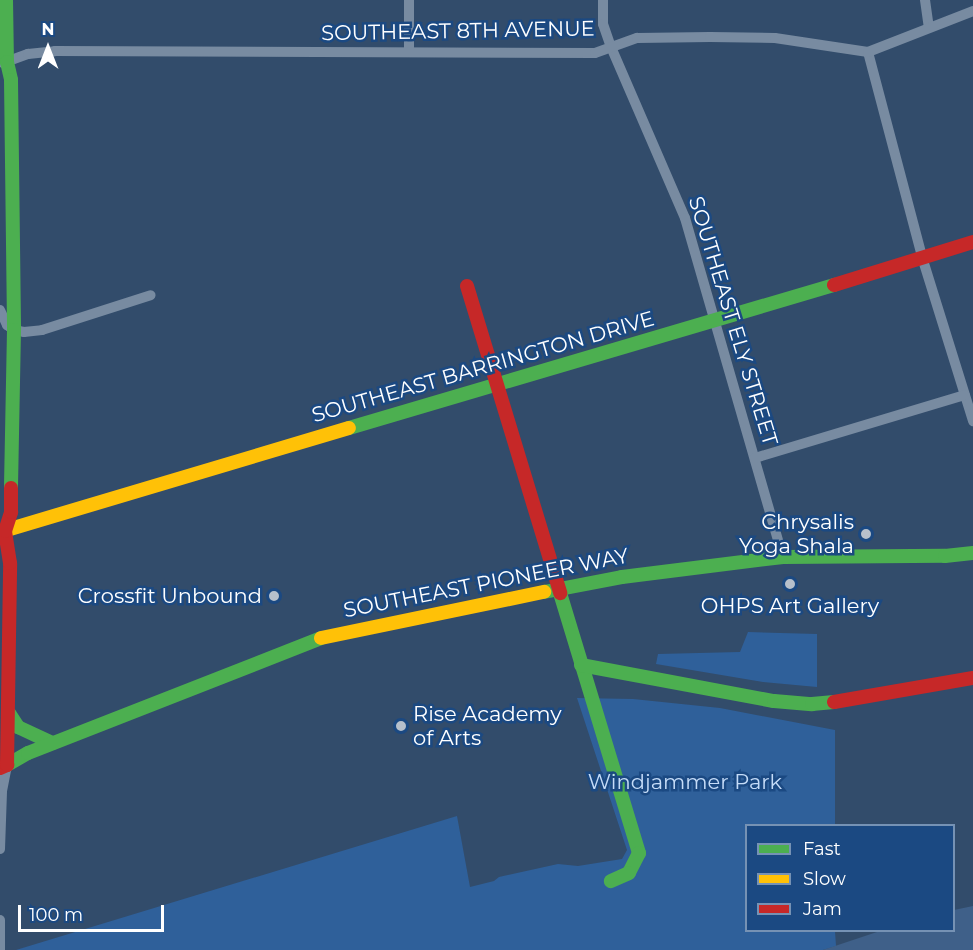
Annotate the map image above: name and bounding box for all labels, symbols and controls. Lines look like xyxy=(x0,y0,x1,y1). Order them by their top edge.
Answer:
street label: SOUTHEAST 8TH AVENUE xyxy=(321,16,595,46)
north arrow xyxy=(18,18,78,78)
text: N xyxy=(42,20,54,39)
street label: SOUTHEAST ELY STREET xyxy=(683,193,783,449)
street label: SOUTHEAST BARRINGTON DRIVE xyxy=(309,306,657,428)
place label: Chrysalis Yoga Shala xyxy=(739,509,854,559)
marker: Chrysalis Yoga Shala xyxy=(859,527,873,541)
street label: SOUTHEAST PIONEER WAY xyxy=(341,543,631,623)
marker: OHPS Art Gallery xyxy=(783,577,797,591)
place label: Crossfit Unbound xyxy=(78,583,262,609)
marker: Crossfit Unbound xyxy=(267,589,281,603)
place label: OHPS Art Gallery xyxy=(701,593,879,619)
place label: Rise Academy of Arts xyxy=(413,701,562,751)
marker: Rise Academy of Arts xyxy=(394,719,408,733)
park label: Windjammer Park xyxy=(588,769,782,795)
legend xyxy=(745,824,955,932)
text: Fast xyxy=(803,838,841,860)
text: Slow xyxy=(803,868,846,890)
scale bar xyxy=(21,893,166,931)
text: Jam xyxy=(803,898,842,920)
text: 100 m xyxy=(29,904,83,926)

